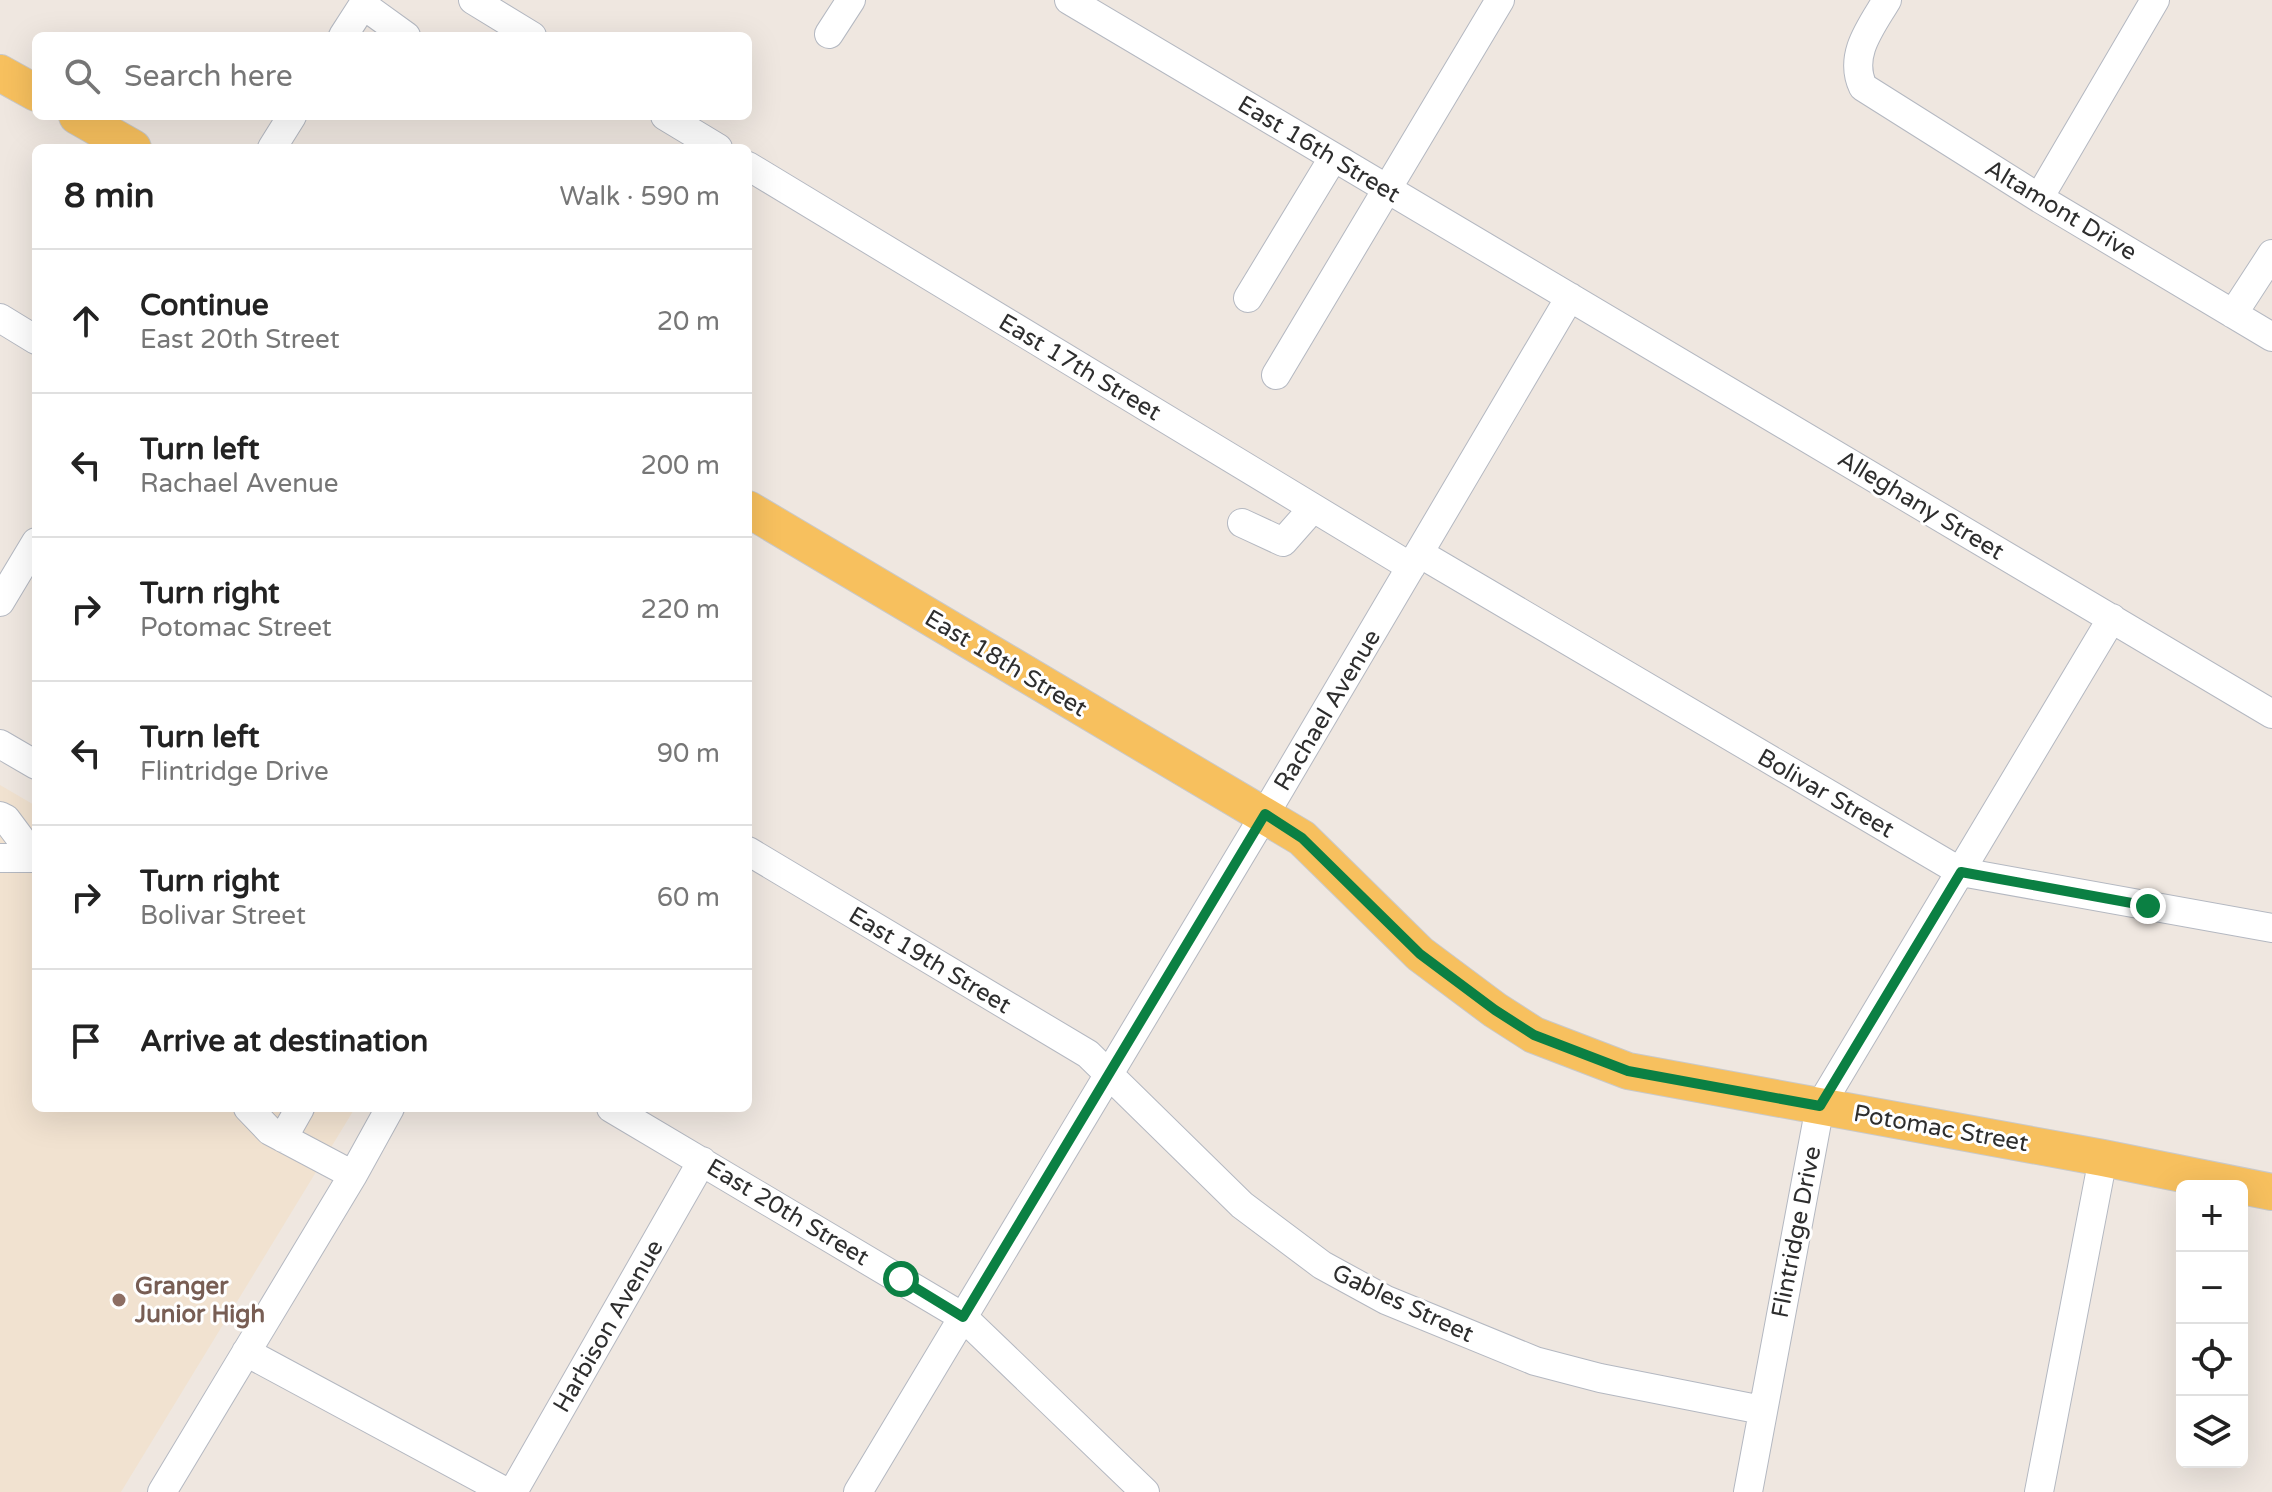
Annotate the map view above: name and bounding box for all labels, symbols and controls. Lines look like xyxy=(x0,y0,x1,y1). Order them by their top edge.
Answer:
search box xyxy=(32,32,752,120)
icon: search xyxy=(60,54,104,98)
text: Search here xyxy=(124,58,293,95)
street label: East 16th Street xyxy=(1232,90,1405,209)
street label: Altamont Drive xyxy=(1980,154,2142,267)
text: 8 min xyxy=(64,176,155,217)
text: Walk · 590 m xyxy=(560,181,720,212)
text: Continue xyxy=(140,287,269,324)
icon: ahead xyxy=(64,299,108,343)
text: 20 m xyxy=(657,306,720,337)
street label: East 17th Street xyxy=(993,308,1166,427)
text: East 20th Street xyxy=(140,324,340,355)
text: Turn left xyxy=(140,431,259,468)
icon: left xyxy=(64,443,108,487)
street label: Alleghany Street xyxy=(1832,444,2009,566)
text: 200 m xyxy=(640,450,720,481)
text: Rachael Avenue xyxy=(140,468,338,499)
text: Turn right xyxy=(140,575,280,612)
icon: right xyxy=(64,587,108,631)
text: 220 m xyxy=(640,594,720,625)
street label: East 18th Street xyxy=(919,604,1092,723)
text: Potomac Street xyxy=(140,612,332,643)
street label: Rachael Avenue xyxy=(1268,624,1387,796)
text: Turn left xyxy=(140,719,259,756)
icon: left xyxy=(64,731,108,775)
text: 90 m xyxy=(657,738,720,769)
street label: Bolivar Street xyxy=(1752,743,1899,844)
text: Flintridge Drive xyxy=(140,756,329,787)
text: Turn right xyxy=(140,863,280,900)
icon: right xyxy=(64,875,108,919)
text: 60 m xyxy=(657,882,720,913)
route end xyxy=(2130,888,2166,924)
text: Bolivar Street xyxy=(140,900,306,931)
street label: East 19th Street xyxy=(843,901,1016,1020)
icon: arrive xyxy=(64,1019,108,1063)
text: Arrive at destination xyxy=(140,1023,428,1060)
street label: Potomac Street xyxy=(1851,1099,2031,1158)
street label: Flintridge Drive xyxy=(1766,1144,1827,1320)
street label: East 20th Street xyxy=(701,1153,874,1272)
map controls xyxy=(2176,1180,2248,1468)
button: + xyxy=(2176,1180,2248,1252)
street label: Harbison Avenue xyxy=(547,1235,670,1418)
button: − xyxy=(2176,1252,2248,1324)
street label: Gables Street xyxy=(1327,1258,1478,1349)
route start xyxy=(883,1261,919,1297)
place label: Granger Junior High xyxy=(134,1272,265,1329)
marker: Granger Junior High xyxy=(110,1291,128,1309)
button: locate xyxy=(2176,1324,2248,1396)
button: layers xyxy=(2176,1396,2248,1468)

